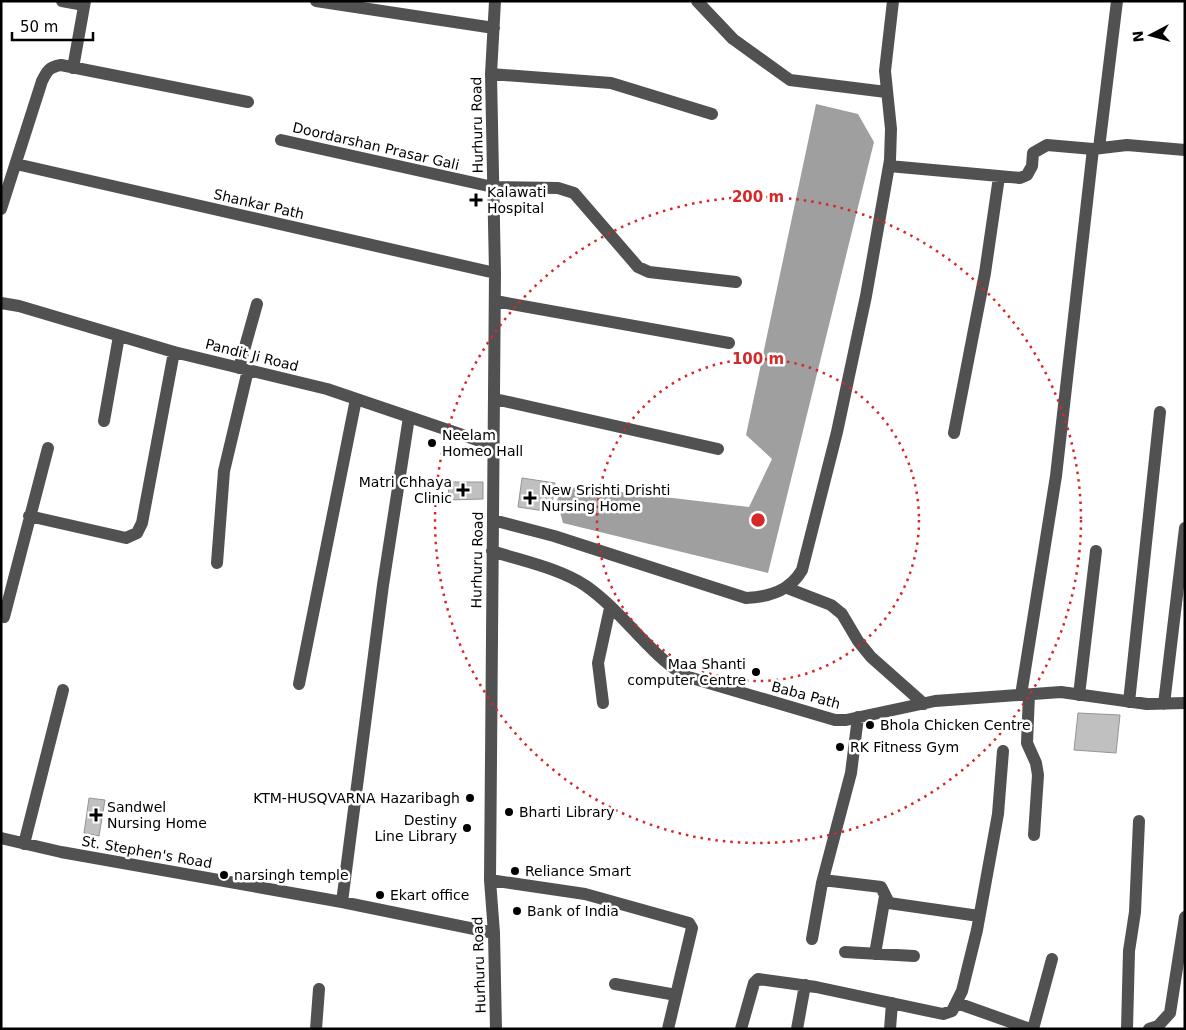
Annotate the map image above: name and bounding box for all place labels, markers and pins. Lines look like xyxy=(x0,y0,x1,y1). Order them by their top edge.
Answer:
place label: Kalawati Hospital xyxy=(487,184,546,216)
marker: Kalawati Hospital xyxy=(469,193,483,207)
place label: Neelam Homeo Hall xyxy=(442,427,523,459)
marker: Neelam Homeo Hall xyxy=(426,437,438,449)
place label: Matri Chhaya Clinic xyxy=(359,474,452,506)
place label: New Srishti Drishti Nursing Home xyxy=(541,482,671,514)
marker: Matri Chhaya Clinic xyxy=(456,483,470,497)
marker: New Srishti Drishti Nursing Home xyxy=(523,491,537,505)
centre of rings xyxy=(749,511,767,529)
place label: Maa Shanti computer Centre xyxy=(627,656,746,688)
marker: Maa Shanti computer Centre xyxy=(750,666,762,678)
place label: Bhola Chicken Centre xyxy=(880,717,1031,733)
marker: Bhola Chicken Centre xyxy=(864,719,876,731)
place label: RK Fitness Gym xyxy=(850,739,959,755)
marker: RK Fitness Gym xyxy=(834,741,846,753)
place label: KTM-HUSQVARNA Hazaribagh xyxy=(253,790,460,806)
marker: KTM-HUSQVARNA Hazaribagh xyxy=(464,792,476,804)
place label: Sandwel Nursing Home xyxy=(107,799,207,831)
place label: Bharti Library xyxy=(519,804,615,820)
marker: Bharti Library xyxy=(503,806,515,818)
marker: Sandwel Nursing Home xyxy=(89,808,103,822)
place label: Destiny Line Library xyxy=(374,812,457,844)
marker: Destiny Line Library xyxy=(461,822,473,834)
place label: Reliance Smart xyxy=(525,863,632,879)
marker: Reliance Smart xyxy=(509,865,521,877)
place label: narsingh temple xyxy=(234,867,349,883)
marker: narsingh temple xyxy=(218,869,230,881)
place label: Ekart office xyxy=(390,887,469,903)
marker: Ekart office xyxy=(374,889,386,901)
place label: Bank of India xyxy=(527,903,619,919)
marker: Bank of India xyxy=(511,905,523,917)

